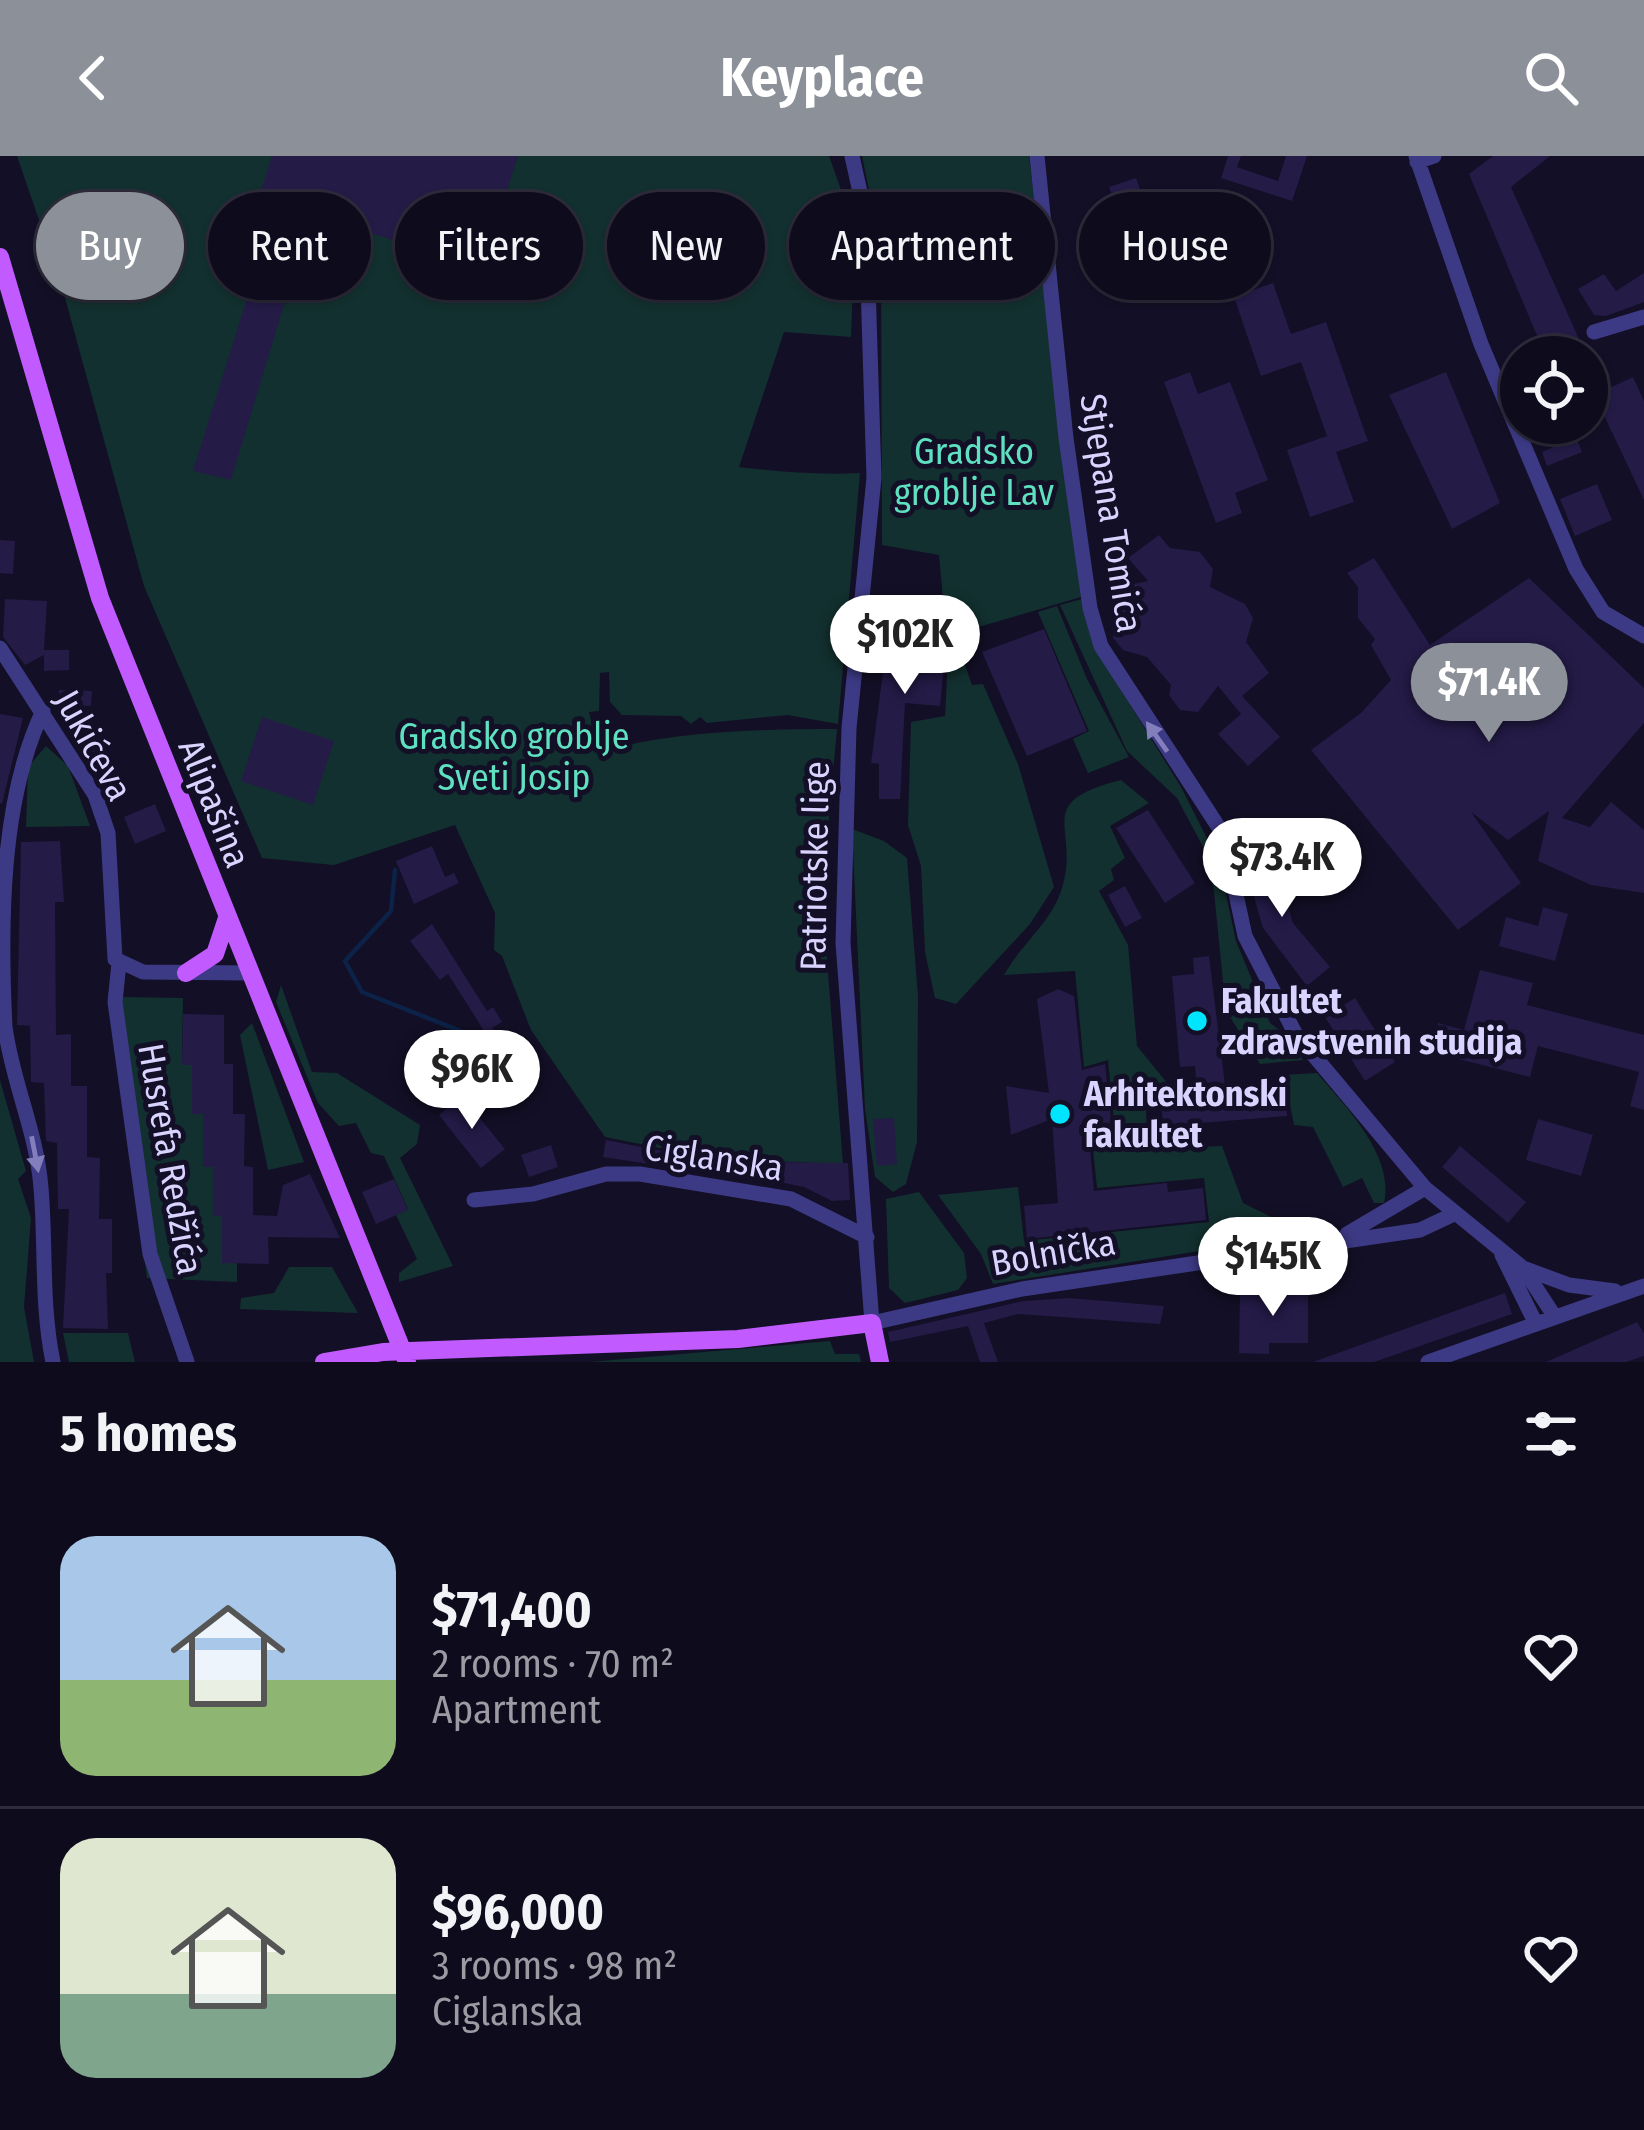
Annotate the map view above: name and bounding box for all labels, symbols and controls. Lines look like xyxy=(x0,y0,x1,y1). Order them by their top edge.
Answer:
icon: back xyxy=(60,45,126,111)
icon: search xyxy=(1518,45,1584,111)
text: Keyplace xyxy=(720,46,924,110)
chip: Buy xyxy=(36,192,184,300)
chip: Rent xyxy=(208,192,371,300)
chip: Filters xyxy=(395,192,583,300)
chip: New xyxy=(607,192,765,300)
chip: Apartment xyxy=(789,192,1055,300)
chip: House xyxy=(1079,192,1271,300)
map controls xyxy=(1500,336,1608,444)
button: locate xyxy=(1500,336,1608,444)
street label: Stjepana Tomića xyxy=(1070,391,1152,636)
park label: Gradsko groblje Lav xyxy=(894,430,1054,515)
pin: $102K xyxy=(821,595,989,697)
text: $102K xyxy=(857,611,953,657)
pin: $71.4K xyxy=(1391,643,1587,745)
text: $71.4K xyxy=(1438,659,1540,705)
street label: Jukićeva xyxy=(45,682,141,809)
park label: Gradsko groblje Sveti Josip xyxy=(398,715,630,800)
one-way arrow xyxy=(1146,721,1169,753)
street label: Alipašina xyxy=(168,733,260,874)
street label: Patriotske lige xyxy=(791,761,839,971)
pin: $73.4K xyxy=(1184,818,1380,920)
text: $73.4K xyxy=(1230,834,1334,880)
place label: Fakultet zdravstvenih studija xyxy=(1221,979,1523,1064)
marker: Fakultet zdravstvenih studija xyxy=(1184,1008,1210,1034)
pin: $96K xyxy=(401,1030,543,1132)
street label: Husrefa Redžića xyxy=(128,1040,212,1278)
text: $96K xyxy=(431,1046,513,1092)
place label: Arhitektonski fakultet xyxy=(1083,1072,1287,1157)
marker: Arhitektonski fakultet xyxy=(1047,1101,1073,1127)
street label: Ciglanska xyxy=(642,1125,786,1191)
one-way arrow xyxy=(26,1136,45,1174)
pin: $145K xyxy=(1189,1217,1357,1319)
street label: Bolnička xyxy=(988,1220,1119,1286)
text: $145K xyxy=(1225,1233,1321,1279)
icon: filters xyxy=(1518,1401,1584,1467)
text: 5 homes xyxy=(60,1403,237,1465)
text: $71,400 xyxy=(432,1579,592,1641)
icon: home xyxy=(156,1584,300,1728)
icon: heart xyxy=(1518,1623,1584,1689)
text: 2 rooms · 70 m² xyxy=(432,1641,674,1687)
text: Apartment xyxy=(432,1687,601,1733)
text: $96,000 xyxy=(432,1881,604,1943)
icon: home xyxy=(156,1886,300,2030)
icon: heart xyxy=(1518,1925,1584,1991)
text: 3 rooms · 98 m² xyxy=(432,1943,677,1989)
text: Ciglanska xyxy=(432,1989,583,2035)

